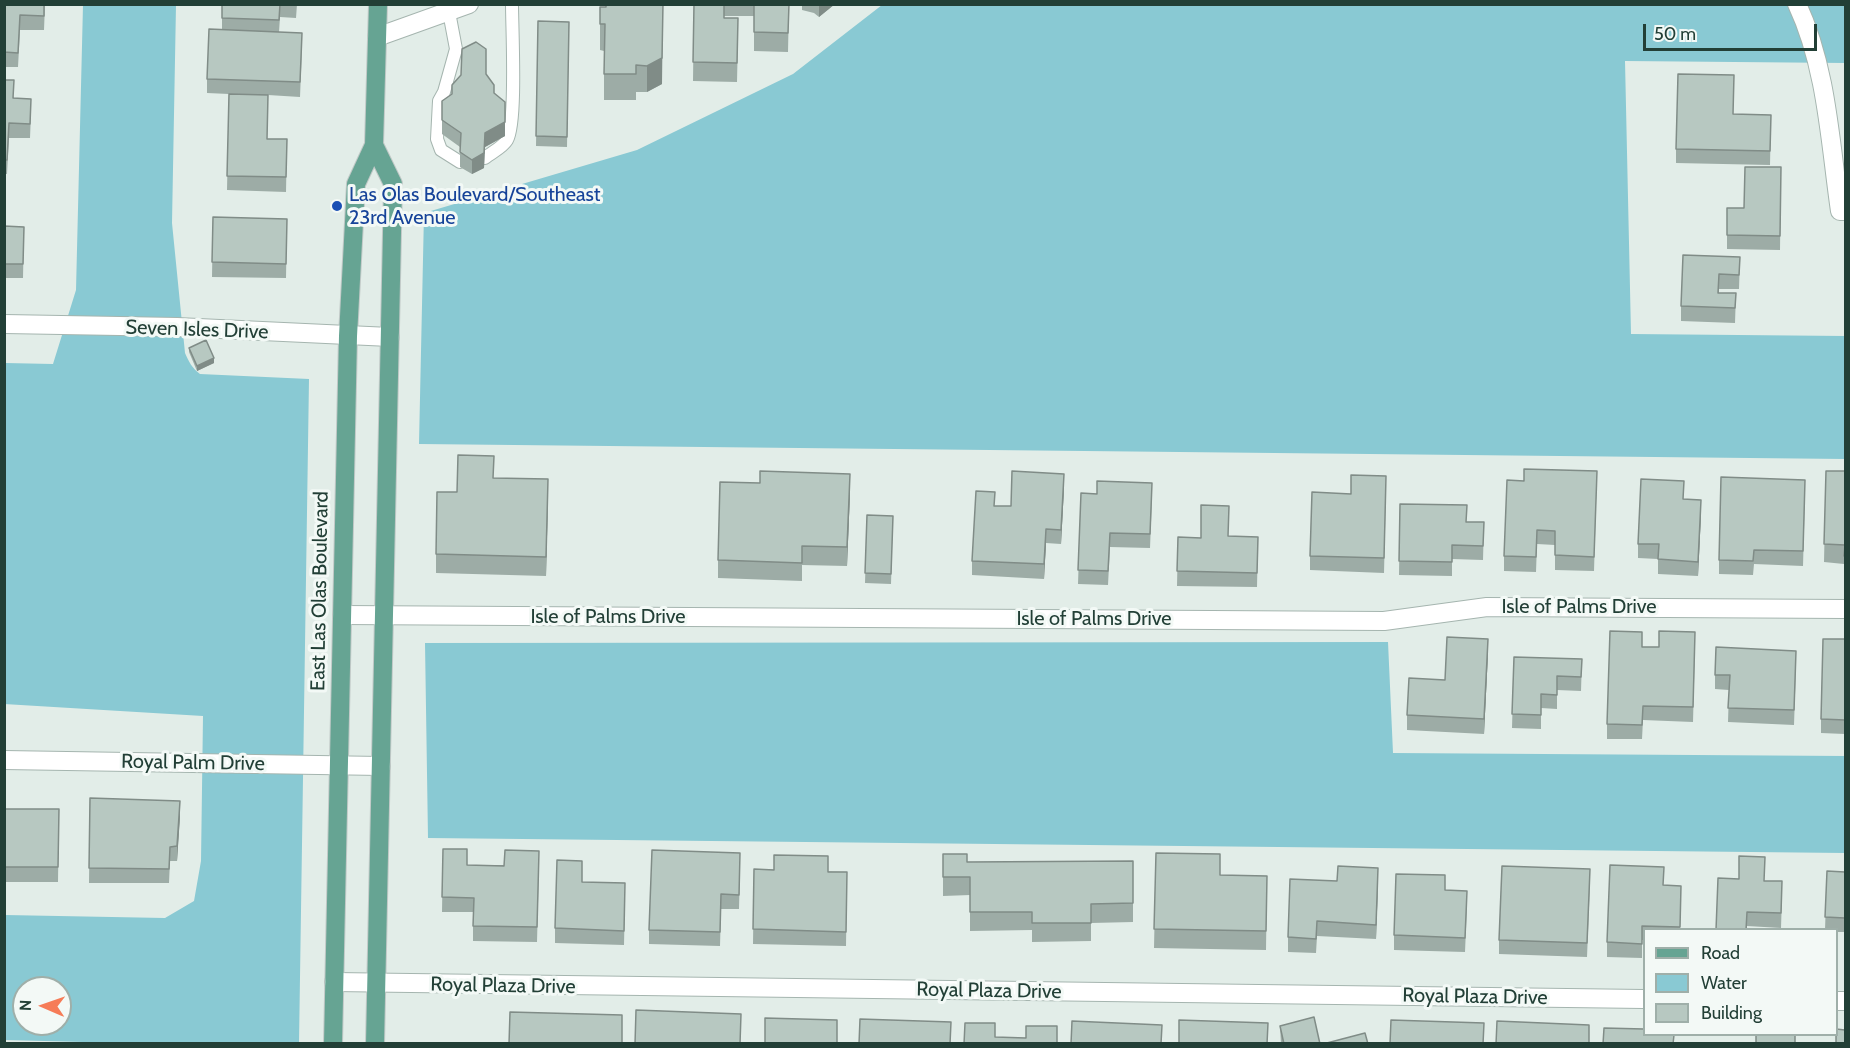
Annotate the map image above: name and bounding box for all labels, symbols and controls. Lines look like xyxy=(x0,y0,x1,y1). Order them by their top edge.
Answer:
scale bar xyxy=(1646,12,1820,50)
text: 50 m xyxy=(1654,23,1696,45)
place label: Las Olas Boulevard/Southeast 23rd Avenue xyxy=(349,183,601,230)
marker: Las Olas Boulevard/Southeast 23rd Avenue xyxy=(330,199,344,213)
street label: Seven Isles Drive xyxy=(125,316,269,344)
street label: East Las Olas Boulevard xyxy=(306,491,334,691)
street label: Isle of Palms Drive xyxy=(1501,595,1657,619)
street label: Isle of Palms Drive xyxy=(530,605,686,629)
street label: Isle of Palms Drive xyxy=(1016,607,1172,631)
street label: Royal Palm Drive xyxy=(121,750,265,776)
legend xyxy=(1643,928,1838,1036)
text: Road xyxy=(1701,942,1740,964)
text: Water xyxy=(1701,972,1747,994)
street label: Royal Plaza Drive xyxy=(430,973,576,999)
north arrow xyxy=(12,976,72,1036)
street label: Royal Plaza Drive xyxy=(916,978,1062,1004)
street label: Royal Plaza Drive xyxy=(1402,984,1548,1010)
text: N xyxy=(16,999,35,1011)
text: Building xyxy=(1701,1002,1762,1024)

